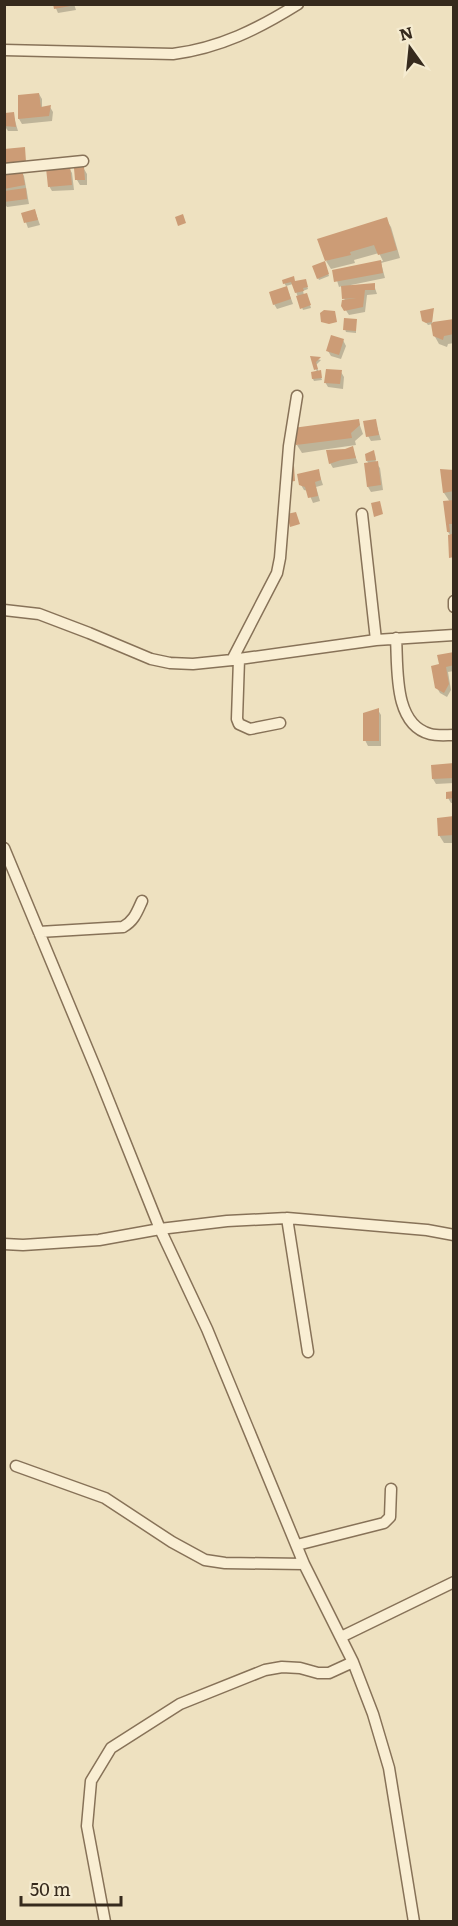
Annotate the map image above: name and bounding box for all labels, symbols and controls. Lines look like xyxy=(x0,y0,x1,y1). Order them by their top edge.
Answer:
north arrow xyxy=(380,18,440,78)
text: N xyxy=(396,19,415,46)
scale bar xyxy=(21,1869,122,1907)
text: 50 m xyxy=(30,1875,71,1902)

